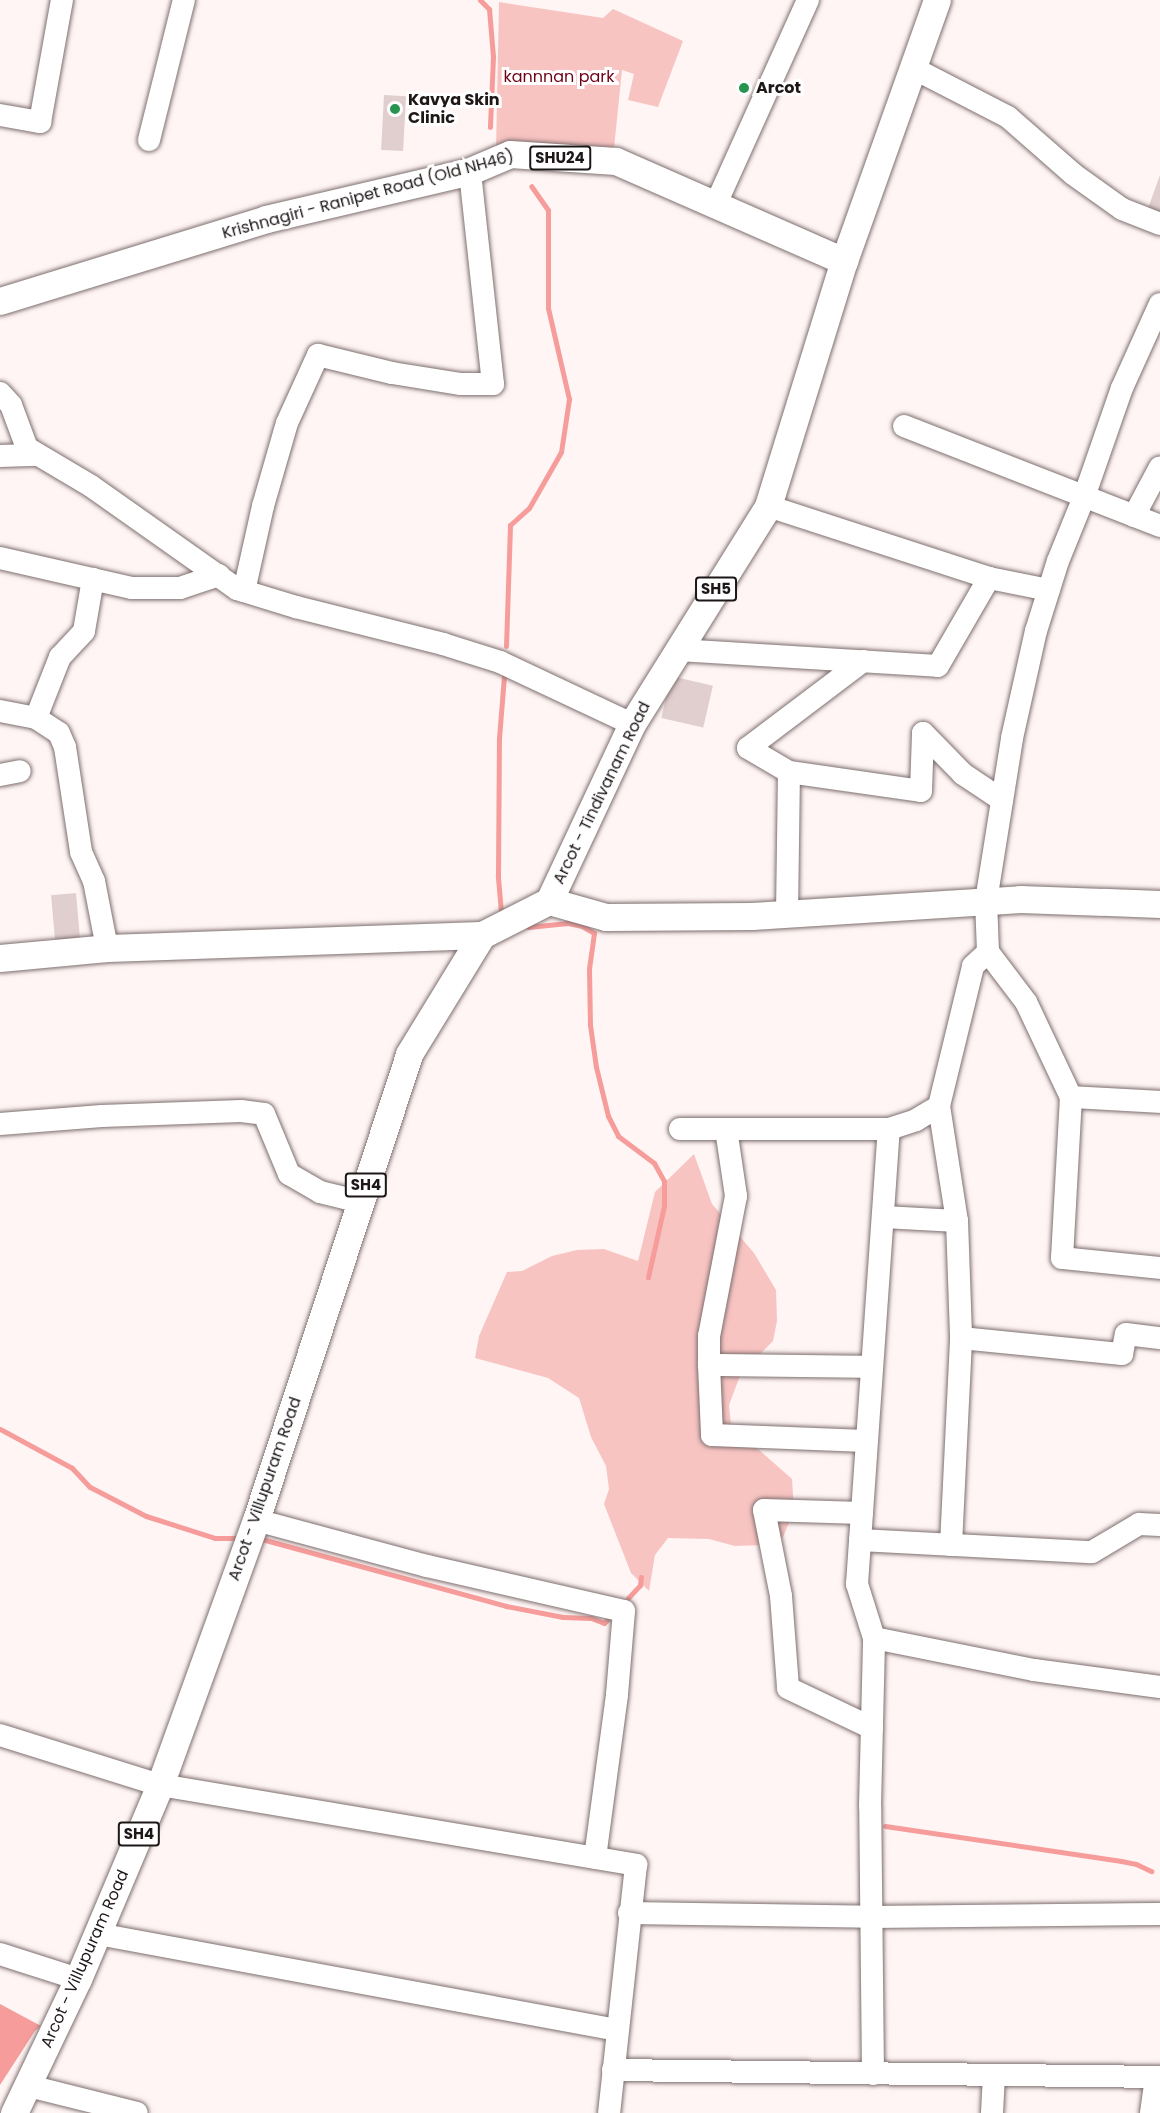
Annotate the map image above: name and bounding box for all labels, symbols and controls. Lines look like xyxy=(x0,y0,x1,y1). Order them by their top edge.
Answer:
park label: kannnan park xyxy=(504,67,614,87)
place label: Arcot xyxy=(756,78,801,98)
marker: Arcot xyxy=(737,81,751,95)
place label: Kavya Skin Clinic xyxy=(408,90,500,128)
marker: Kavya Skin Clinic xyxy=(386,100,404,118)
road number: SHU24 xyxy=(528,146,592,170)
street label: Krishnagiri - Ranipet Road (Old NH46) xyxy=(220,147,516,243)
road number: SH5 xyxy=(695,577,737,601)
street label: Arcot - Tindivanam Road xyxy=(549,699,655,887)
road number: SH4 xyxy=(344,1173,388,1197)
street label: Arcot - Villupuram Road xyxy=(225,1395,305,1583)
road number: SH4 xyxy=(116,1822,162,1846)
street label: Arcot - Villupuram Road xyxy=(37,1867,133,2051)

